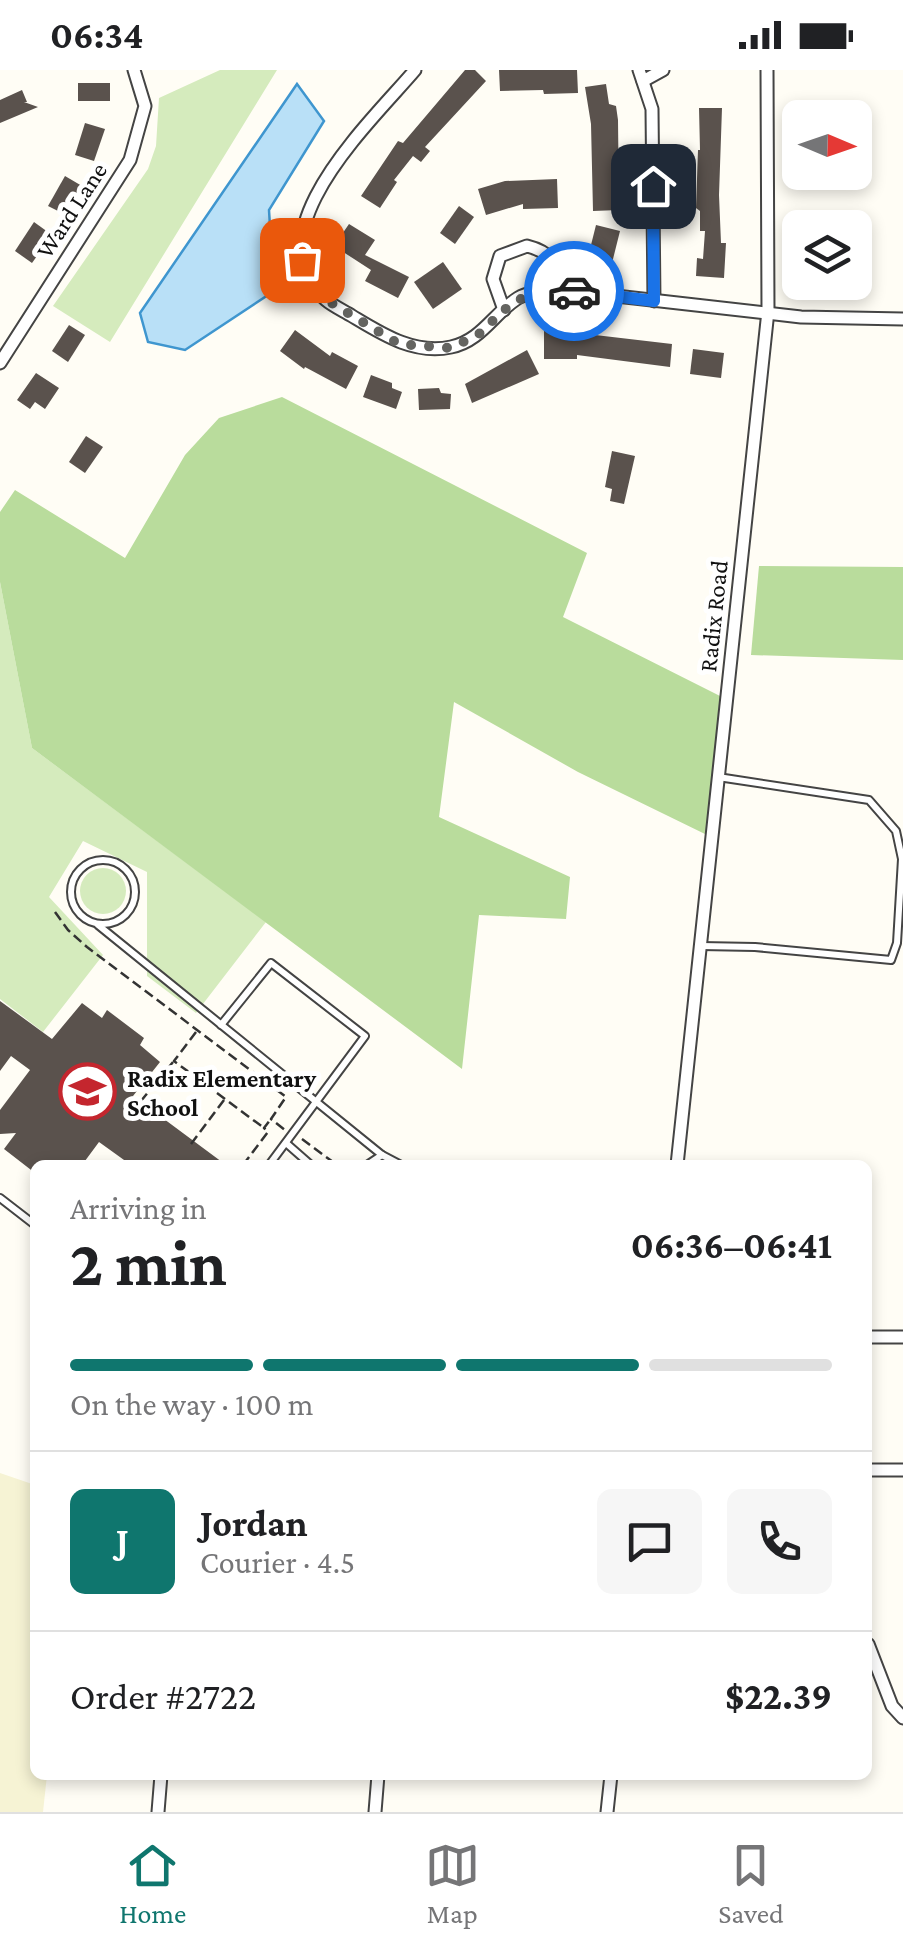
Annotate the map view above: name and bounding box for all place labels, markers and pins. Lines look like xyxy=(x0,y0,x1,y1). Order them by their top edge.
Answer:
pin xyxy=(611,144,696,229)
pin xyxy=(260,218,345,303)
school or university icon: Radix Elementary School xyxy=(58,1062,118,1122)
place label: Radix Elementary School xyxy=(127,1065,317,1121)

